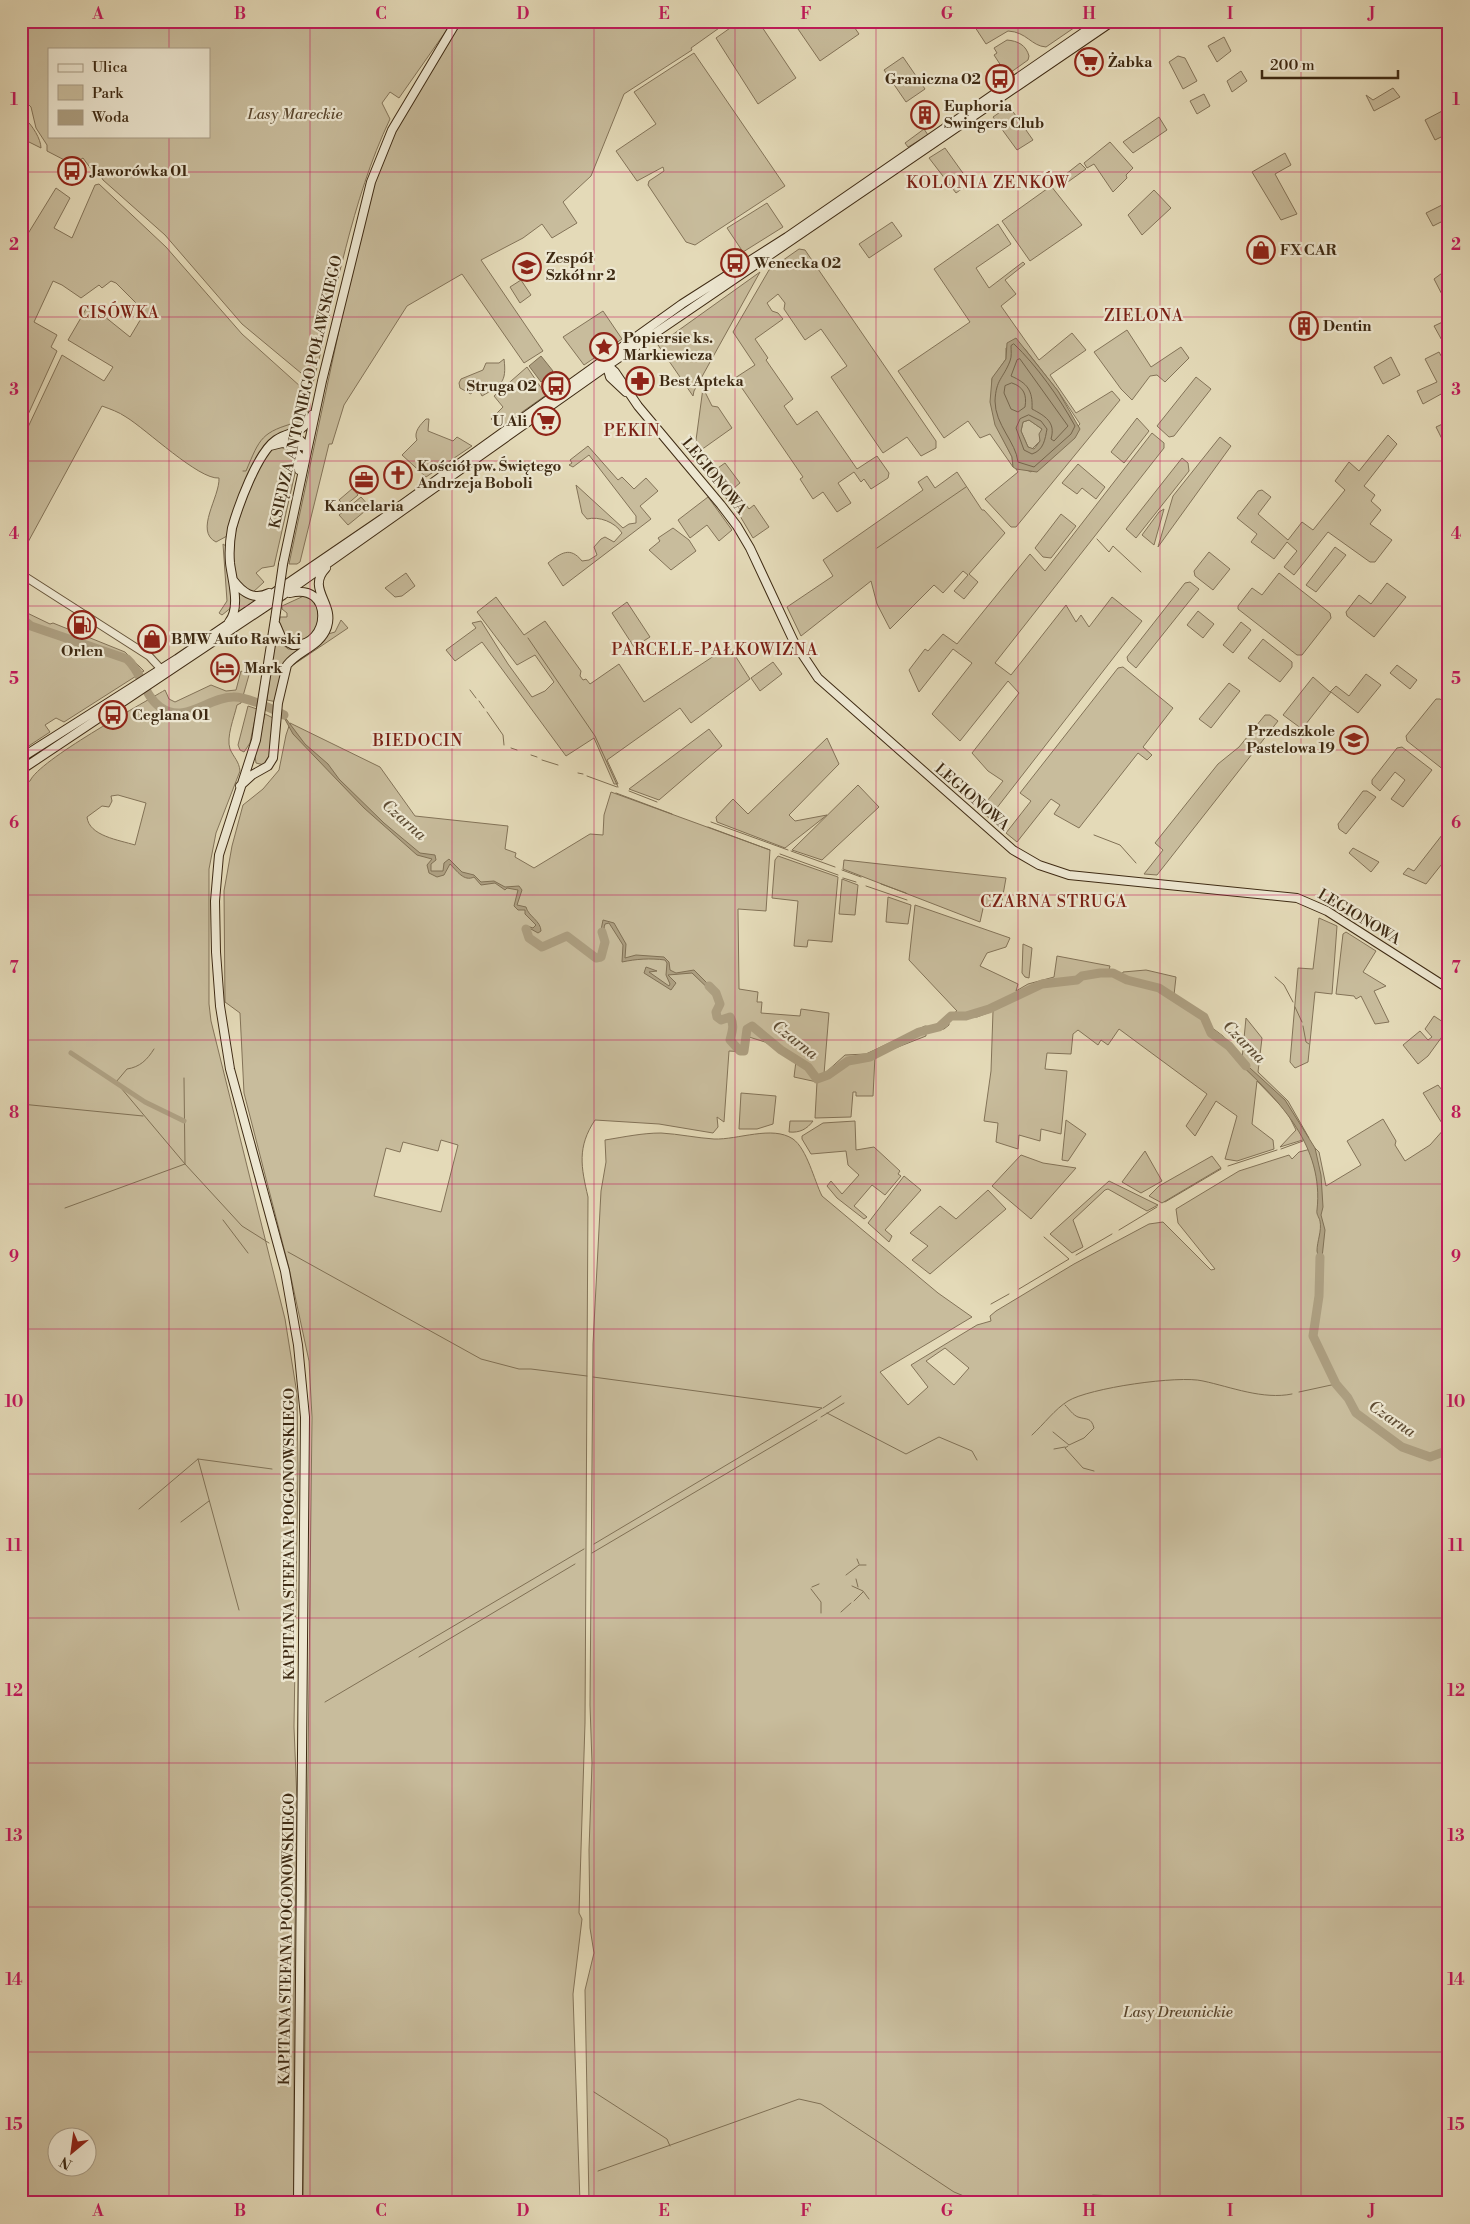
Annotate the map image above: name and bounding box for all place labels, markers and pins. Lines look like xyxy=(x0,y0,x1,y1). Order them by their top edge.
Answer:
supermarket icon: Żabka xyxy=(1074,47,1104,77)
place label: Żabka xyxy=(1108,52,1153,72)
bus stop icon: Graniczna 02 xyxy=(985,64,1015,94)
place label: Graniczna 02 xyxy=(885,70,981,89)
place label: Euphoria Swingers Club xyxy=(944,97,1044,133)
building icon: Euphoria Swingers Club xyxy=(910,100,940,130)
bus stop icon: Jaworówka 01 xyxy=(57,156,87,186)
place label: Jaworówka 01 xyxy=(89,162,189,181)
shop icon: FX CAR xyxy=(1246,235,1276,265)
place label: FX CAR xyxy=(1280,241,1337,260)
bus stop icon: Wenecka 02 xyxy=(720,248,750,278)
place label: Zespół Szkół nr 2 xyxy=(546,249,616,285)
school or university icon: Zespół Szkół nr 2 xyxy=(512,252,542,282)
place label: Wenecka 02 xyxy=(753,254,841,273)
building icon: Dentin xyxy=(1289,311,1319,341)
place label: Dentin xyxy=(1323,317,1372,336)
place label: Popiersie ks. Markiewicza xyxy=(623,329,713,365)
place icon: Popiersie ks. Markiewicza xyxy=(589,332,619,362)
pharmacy icon: Best Apteka xyxy=(625,366,655,396)
bus stop icon: Struga 02 xyxy=(541,371,571,401)
place label: Best Apteka xyxy=(659,372,745,391)
place label: Struga 02 xyxy=(467,377,537,396)
supermarket icon: U Ali xyxy=(531,406,561,436)
place label: U Ali xyxy=(493,412,527,431)
place label: Kościół pw. Świętego Andrzeja Boboli xyxy=(416,456,561,493)
church icon: Kościół pw. Świętego Andrzeja Boboli xyxy=(383,460,413,490)
office icon: Kancelaria xyxy=(349,465,379,495)
place label: Kancelaria xyxy=(324,497,405,516)
fuel station icon: Orlen xyxy=(67,610,97,640)
shop icon: BMW Auto Rawski xyxy=(137,624,167,654)
place label: BMW Auto Rawski xyxy=(171,630,301,649)
place label: Orlen xyxy=(61,642,104,661)
hotel icon: Mark xyxy=(210,653,240,683)
place label: Mark xyxy=(244,659,283,678)
bus stop icon: Ceglana 01 xyxy=(98,700,128,730)
place label: Ceglana 01 xyxy=(132,706,210,725)
place label: Przedszkole Pastelowa 19 xyxy=(1246,722,1335,758)
school or university icon: Przedszkole Pastelowa 19 xyxy=(1339,725,1369,755)

